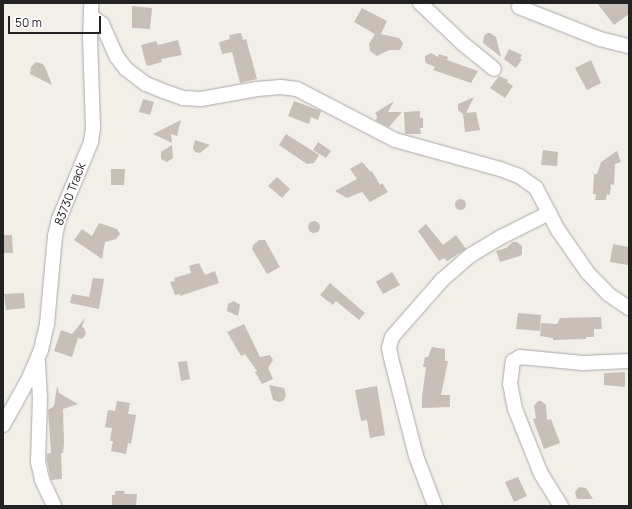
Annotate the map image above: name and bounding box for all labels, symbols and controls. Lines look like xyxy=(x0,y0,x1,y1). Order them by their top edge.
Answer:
scale bar xyxy=(10,8,103,34)
text: 50 m xyxy=(15,14,42,31)
street label: 83730 Track xyxy=(51,161,89,227)

